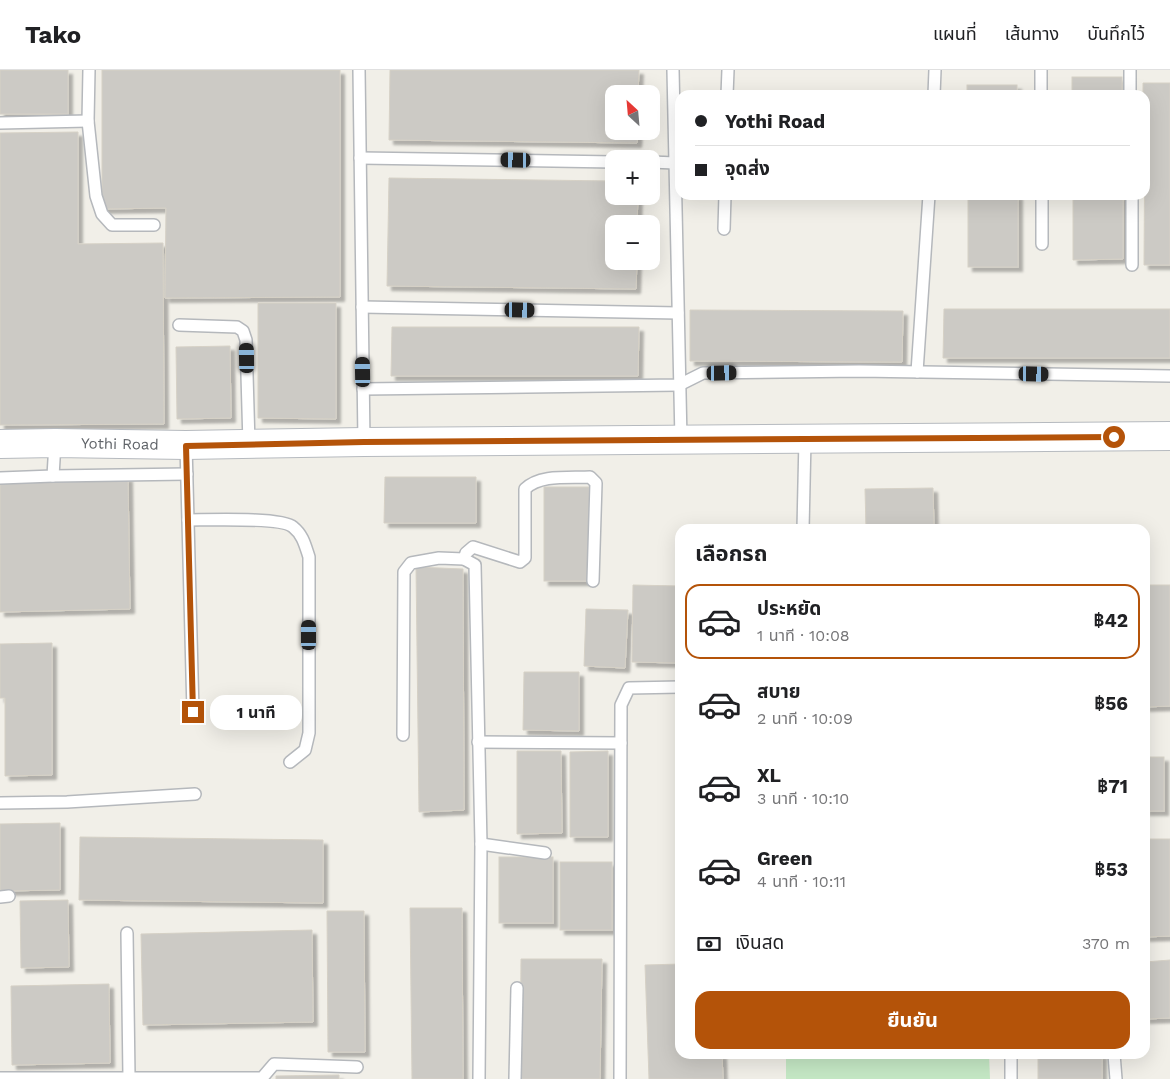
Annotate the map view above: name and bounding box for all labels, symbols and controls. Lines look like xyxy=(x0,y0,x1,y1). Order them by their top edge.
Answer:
text: Tako xyxy=(25,21,81,49)
text: แผนที่ xyxy=(933,23,977,44)
text: เส้นทาง xyxy=(1005,23,1059,44)
text: บันทึกไว้ xyxy=(1087,23,1145,44)
north arrow xyxy=(605,85,660,140)
map controls xyxy=(605,85,660,270)
text: Yothi Road xyxy=(725,110,825,133)
button: + xyxy=(605,150,660,205)
car xyxy=(500,152,531,168)
text: จุดส่ง xyxy=(725,157,770,180)
button: − xyxy=(605,215,660,270)
car xyxy=(504,302,535,318)
car xyxy=(239,343,254,373)
car xyxy=(355,357,370,387)
car xyxy=(706,365,737,381)
car xyxy=(1018,366,1049,382)
route start xyxy=(1103,426,1125,448)
street label: Yothi Road xyxy=(81,434,159,454)
text: เลือกรถ xyxy=(695,541,768,566)
text: ประหยัด xyxy=(757,597,821,620)
icon: car xyxy=(697,599,742,644)
text: ฿42 xyxy=(1094,609,1128,632)
car xyxy=(301,620,316,650)
text: 1 นาที · 10:08 xyxy=(757,626,850,645)
text: สบาย xyxy=(757,680,801,703)
icon: car xyxy=(697,682,742,727)
text: ฿56 xyxy=(1094,692,1128,715)
callout: 1 นาที xyxy=(210,694,303,730)
route end xyxy=(182,701,204,723)
text: 1 นาที xyxy=(236,703,276,722)
text: 2 นาที · 10:09 xyxy=(757,709,853,728)
text: XL xyxy=(757,764,781,787)
icon: car xyxy=(697,765,742,810)
text: ฿71 xyxy=(1097,775,1128,798)
text: 3 นาที · 10:10 xyxy=(757,789,849,808)
text: Green xyxy=(757,847,813,870)
icon: car xyxy=(697,848,742,893)
text: ฿53 xyxy=(1095,858,1128,881)
text: 4 นาที · 10:11 xyxy=(757,872,846,891)
icon: cash xyxy=(695,930,723,958)
text: เงินสด xyxy=(735,931,784,954)
text: 370 m xyxy=(1082,934,1130,953)
button: ยืนยัน xyxy=(695,991,1130,1049)

